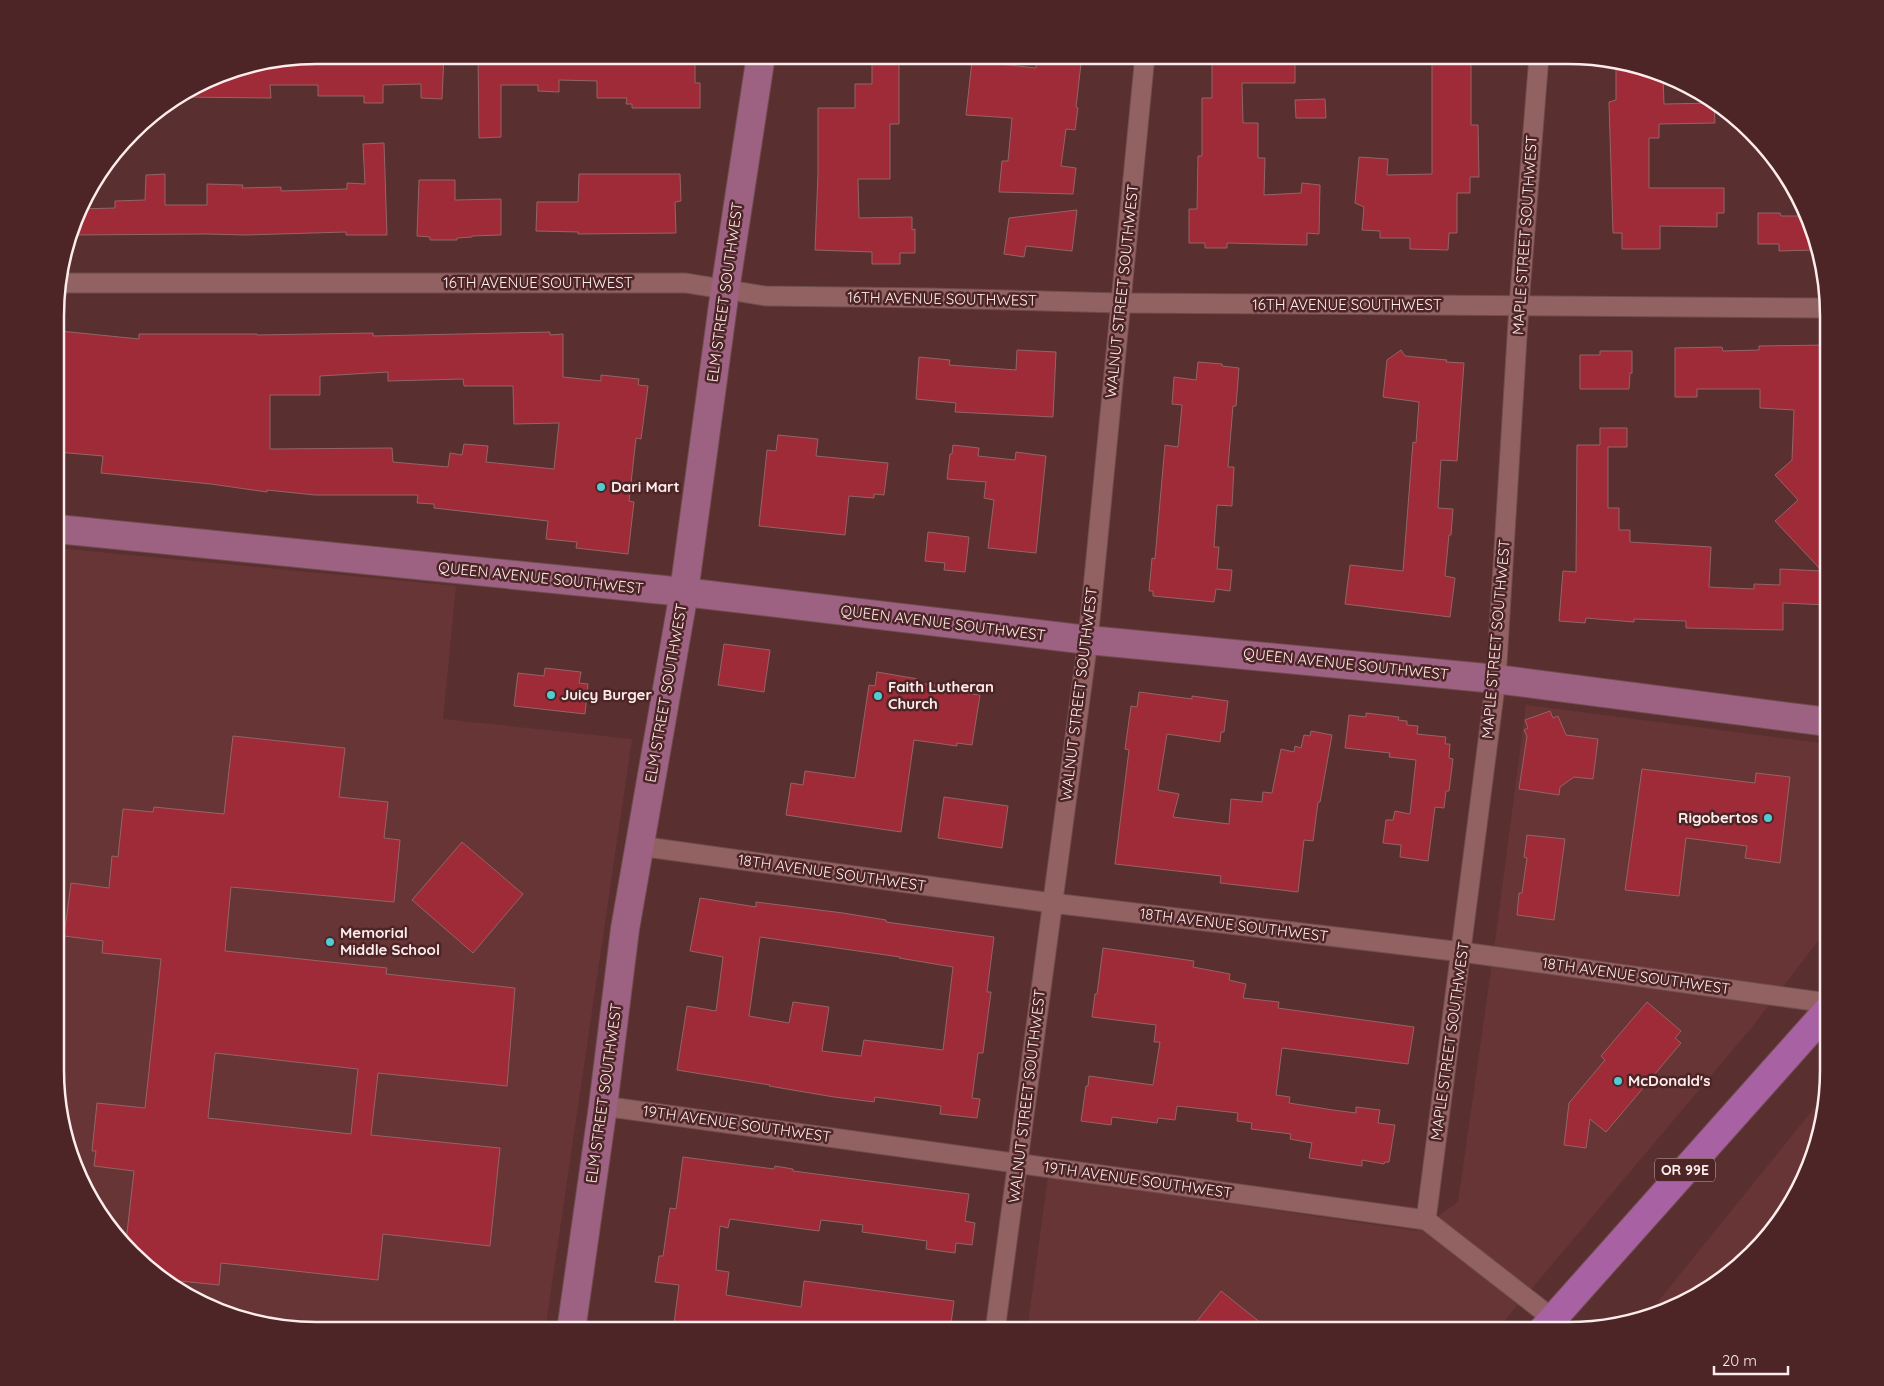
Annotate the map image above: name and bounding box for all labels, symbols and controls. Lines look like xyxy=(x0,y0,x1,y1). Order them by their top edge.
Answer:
street label: MAPLE STREET SOUTHWEST xyxy=(1508,134,1541,336)
street label: WALNUT STREET SOUTHWEST xyxy=(1101,183,1142,399)
street label: ELM STREET SOUTHWEST xyxy=(702,201,747,383)
street label: 16TH AVENUE SOUTHWEST xyxy=(443,273,633,292)
street label: 16TH AVENUE SOUTHWEST xyxy=(847,287,1037,310)
street label: 16TH AVENUE SOUTHWEST xyxy=(1252,295,1442,314)
place label: Dari Mart xyxy=(611,477,680,496)
marker: Dari Mart xyxy=(595,481,607,493)
street label: MAPLE STREET SOUTHWEST xyxy=(1477,538,1514,740)
street label: QUEEN AVENUE SOUTHWEST xyxy=(437,557,645,598)
street label: WALNUT STREET SOUTHWEST xyxy=(1056,586,1101,802)
street label: QUEEN AVENUE SOUTHWEST xyxy=(839,600,1047,645)
street label: ELM STREET SOUTHWEST xyxy=(640,602,691,784)
street label: QUEEN AVENUE SOUTHWEST xyxy=(1242,643,1450,684)
place label: Faith Lutheran Church xyxy=(888,677,994,713)
place label: Juicy Burger xyxy=(561,685,652,704)
marker: Juicy Burger xyxy=(545,689,557,701)
marker: Faith Lutheran Church xyxy=(872,690,884,702)
place label: Rigobertos xyxy=(1678,808,1758,827)
marker: Rigobertos xyxy=(1762,812,1774,824)
street label: 18TH AVENUE SOUTHWEST xyxy=(737,850,927,895)
street label: 18TH AVENUE SOUTHWEST xyxy=(1139,904,1329,945)
place label: Memorial Middle School xyxy=(340,923,440,959)
marker: Memorial Middle School xyxy=(324,936,336,948)
street label: MAPLE STREET SOUTHWEST xyxy=(1426,940,1473,1141)
street label: 18TH AVENUE SOUTHWEST xyxy=(1541,953,1731,998)
street label: WALNUT STREET SOUTHWEST xyxy=(1004,988,1049,1204)
street label: ELM STREET SOUTHWEST xyxy=(581,1002,626,1184)
place label: McDonald's xyxy=(1628,1071,1710,1090)
marker: McDonald's xyxy=(1612,1075,1624,1087)
street label: 19TH AVENUE SOUTHWEST xyxy=(642,1101,832,1146)
street label: 19TH AVENUE SOUTHWEST xyxy=(1043,1157,1233,1202)
road number: OR 99E xyxy=(1655,1158,1715,1182)
scale bar xyxy=(1714,1344,1788,1376)
text: 20 m xyxy=(1722,1351,1757,1370)

